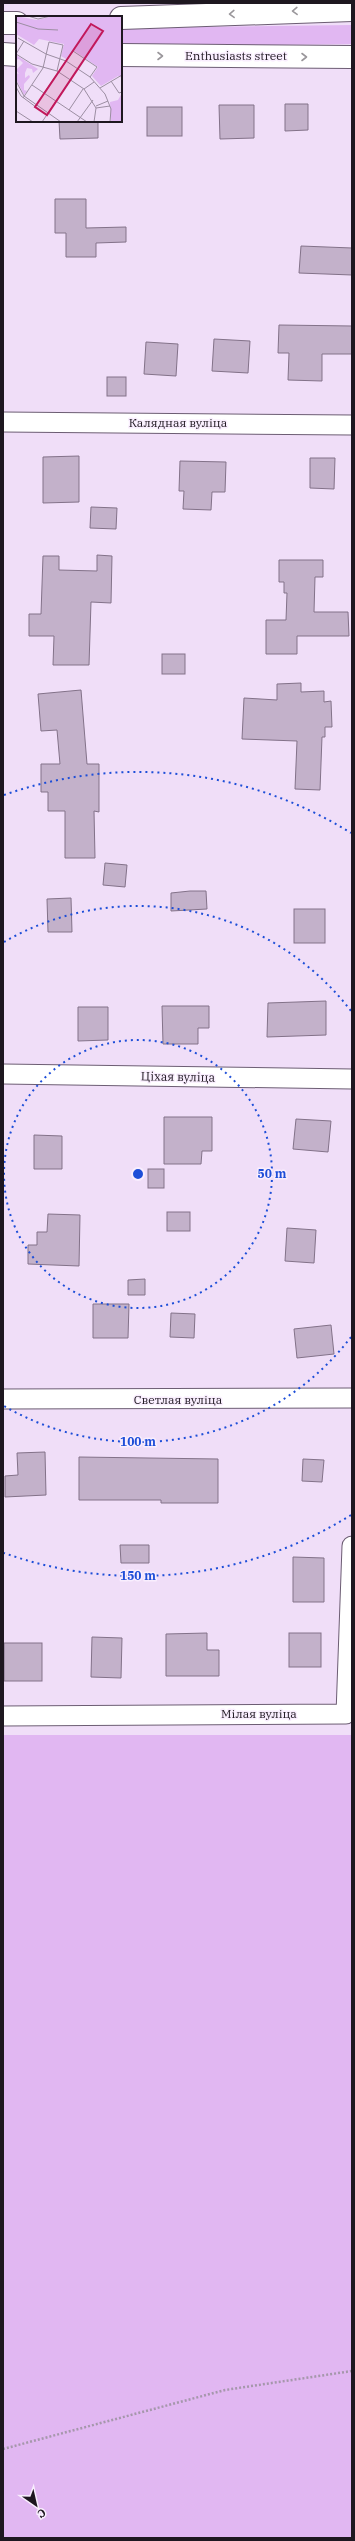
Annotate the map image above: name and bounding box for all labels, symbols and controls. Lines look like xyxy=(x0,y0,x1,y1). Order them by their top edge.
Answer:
one-way arrow xyxy=(292,7,298,16)
one-way arrow xyxy=(229,9,235,18)
inset map xyxy=(16,16,122,122)
street label: Enthusiasts street xyxy=(185,48,287,63)
one-way arrow xyxy=(157,52,163,60)
one-way arrow xyxy=(301,53,307,61)
street label: Калядная вуліца xyxy=(129,415,228,430)
street label: Ціхая вуліца xyxy=(141,1068,216,1085)
text: 50 m xyxy=(258,1166,287,1181)
centre of rings xyxy=(131,1167,145,1181)
street label: Светлая вуліца xyxy=(134,1392,223,1407)
text: 100 m xyxy=(120,1434,156,1449)
text: 150 m xyxy=(120,1568,156,1583)
street label: Мілая вуліца xyxy=(221,1706,297,1721)
north arrow xyxy=(16,2485,56,2525)
text: С xyxy=(35,2505,49,2521)

